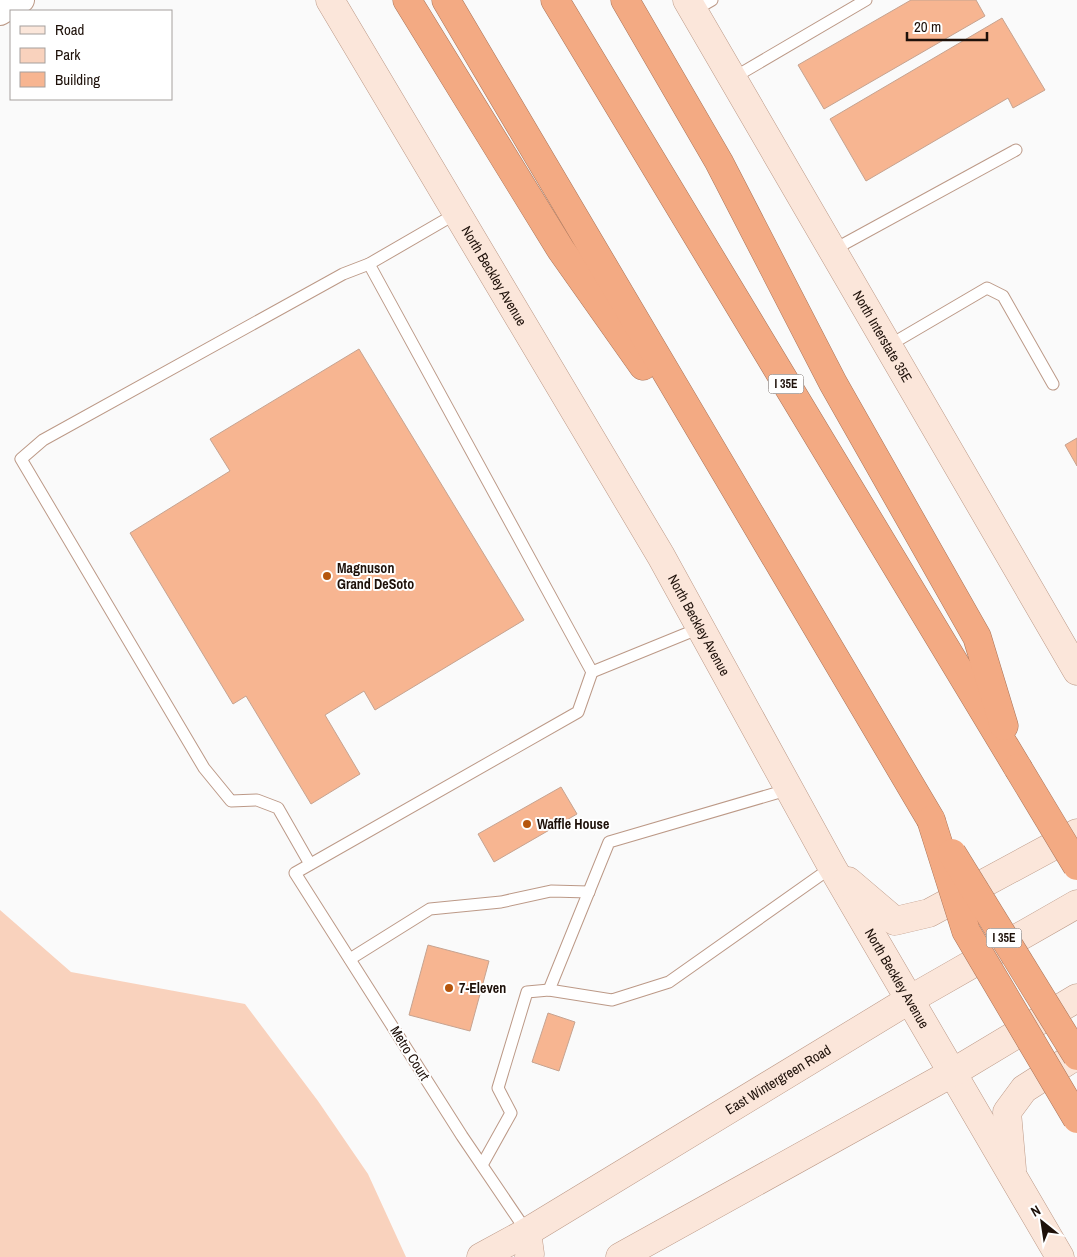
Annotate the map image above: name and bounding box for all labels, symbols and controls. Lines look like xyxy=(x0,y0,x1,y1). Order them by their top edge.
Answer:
legend xyxy=(10,10,172,100)
scale bar xyxy=(907,10,987,42)
text: 20 m xyxy=(914,16,941,37)
text: Road xyxy=(55,19,84,40)
text: Park xyxy=(55,44,81,65)
text: Building xyxy=(55,69,100,90)
street label: North Beckley Avenue xyxy=(458,223,531,329)
street label: North Interstate 35E xyxy=(849,287,916,385)
road number: I 35E xyxy=(768,374,804,394)
place label: Magnuson Grand DeSoto xyxy=(337,559,414,593)
marker: Magnuson Grand DeSoto xyxy=(321,570,333,582)
street label: North Beckley Avenue xyxy=(664,571,734,679)
place label: Waffle House xyxy=(537,815,609,833)
marker: Waffle House xyxy=(521,818,533,830)
street label: North Beckley Avenue xyxy=(861,925,933,1032)
road number: I 35E xyxy=(986,928,1022,948)
place label: 7-Eleven xyxy=(459,979,506,997)
marker: 7-Eleven xyxy=(443,982,455,994)
street label: Metro Court xyxy=(386,1023,434,1083)
street label: East Wintergreen Road xyxy=(722,1041,834,1118)
north arrow xyxy=(1017,1197,1067,1247)
text: N xyxy=(1027,1201,1044,1221)

